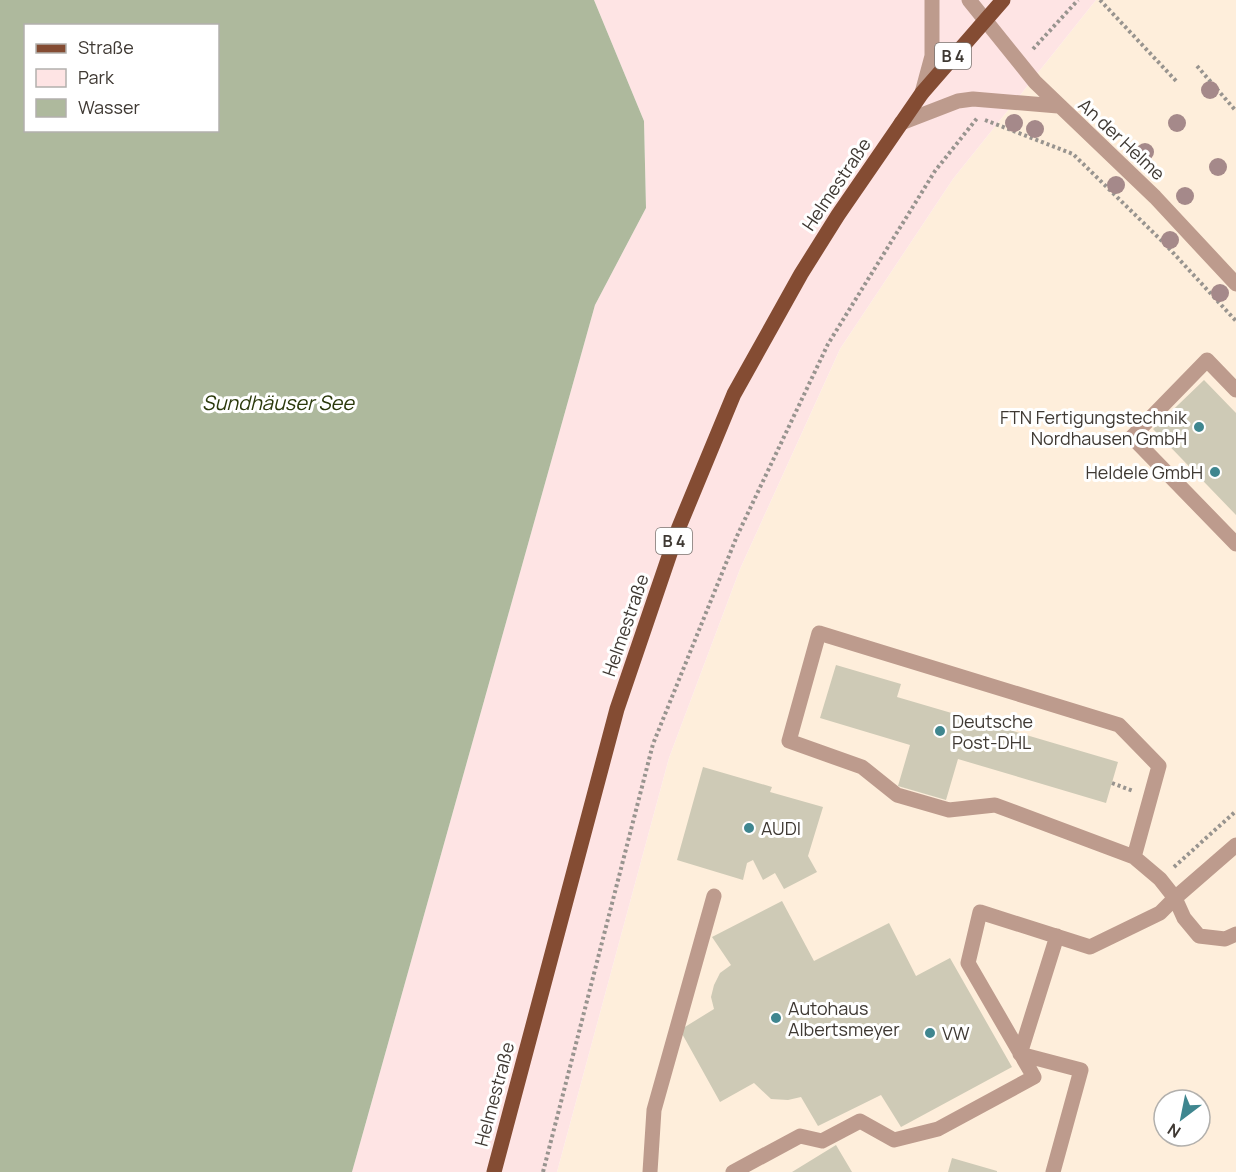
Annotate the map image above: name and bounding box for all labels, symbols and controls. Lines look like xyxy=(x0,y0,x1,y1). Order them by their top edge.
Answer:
legend xyxy=(24,24,219,132)
text: Straße xyxy=(78,35,134,59)
road number: B 4 xyxy=(935,43,971,69)
text: Park xyxy=(78,65,115,89)
street label: An der Helme xyxy=(1074,93,1170,185)
text: Wasser xyxy=(78,95,140,119)
street label: Helmestraße xyxy=(796,133,876,235)
water label: Sundhäuser See xyxy=(202,389,355,416)
place label: FTN Fertigungstechnik Nordhausen GmbH xyxy=(1000,405,1188,450)
marker: FTN Fertigungstechnik Nordhausen GmbH xyxy=(1192,420,1206,434)
place label: Heldele GmbH xyxy=(1086,460,1203,484)
marker: Heldele GmbH xyxy=(1208,465,1222,479)
road number: B 4 xyxy=(656,528,692,554)
street label: Helmestraße xyxy=(596,571,654,679)
place label: Deutsche Post-DHL xyxy=(952,709,1033,754)
marker: Deutsche Post-DHL xyxy=(933,724,947,738)
place label: AUDI xyxy=(761,816,801,840)
marker: AUDI xyxy=(742,821,756,835)
place label: Autohaus Albertsmeyer xyxy=(788,996,900,1041)
marker: Autohaus Albertsmeyer xyxy=(769,1011,783,1025)
place label: VW xyxy=(942,1021,970,1045)
marker: VW xyxy=(923,1026,937,1040)
street label: Helmestraße xyxy=(469,1039,519,1149)
north arrow xyxy=(1152,1088,1212,1148)
text: N xyxy=(1163,1118,1185,1143)

